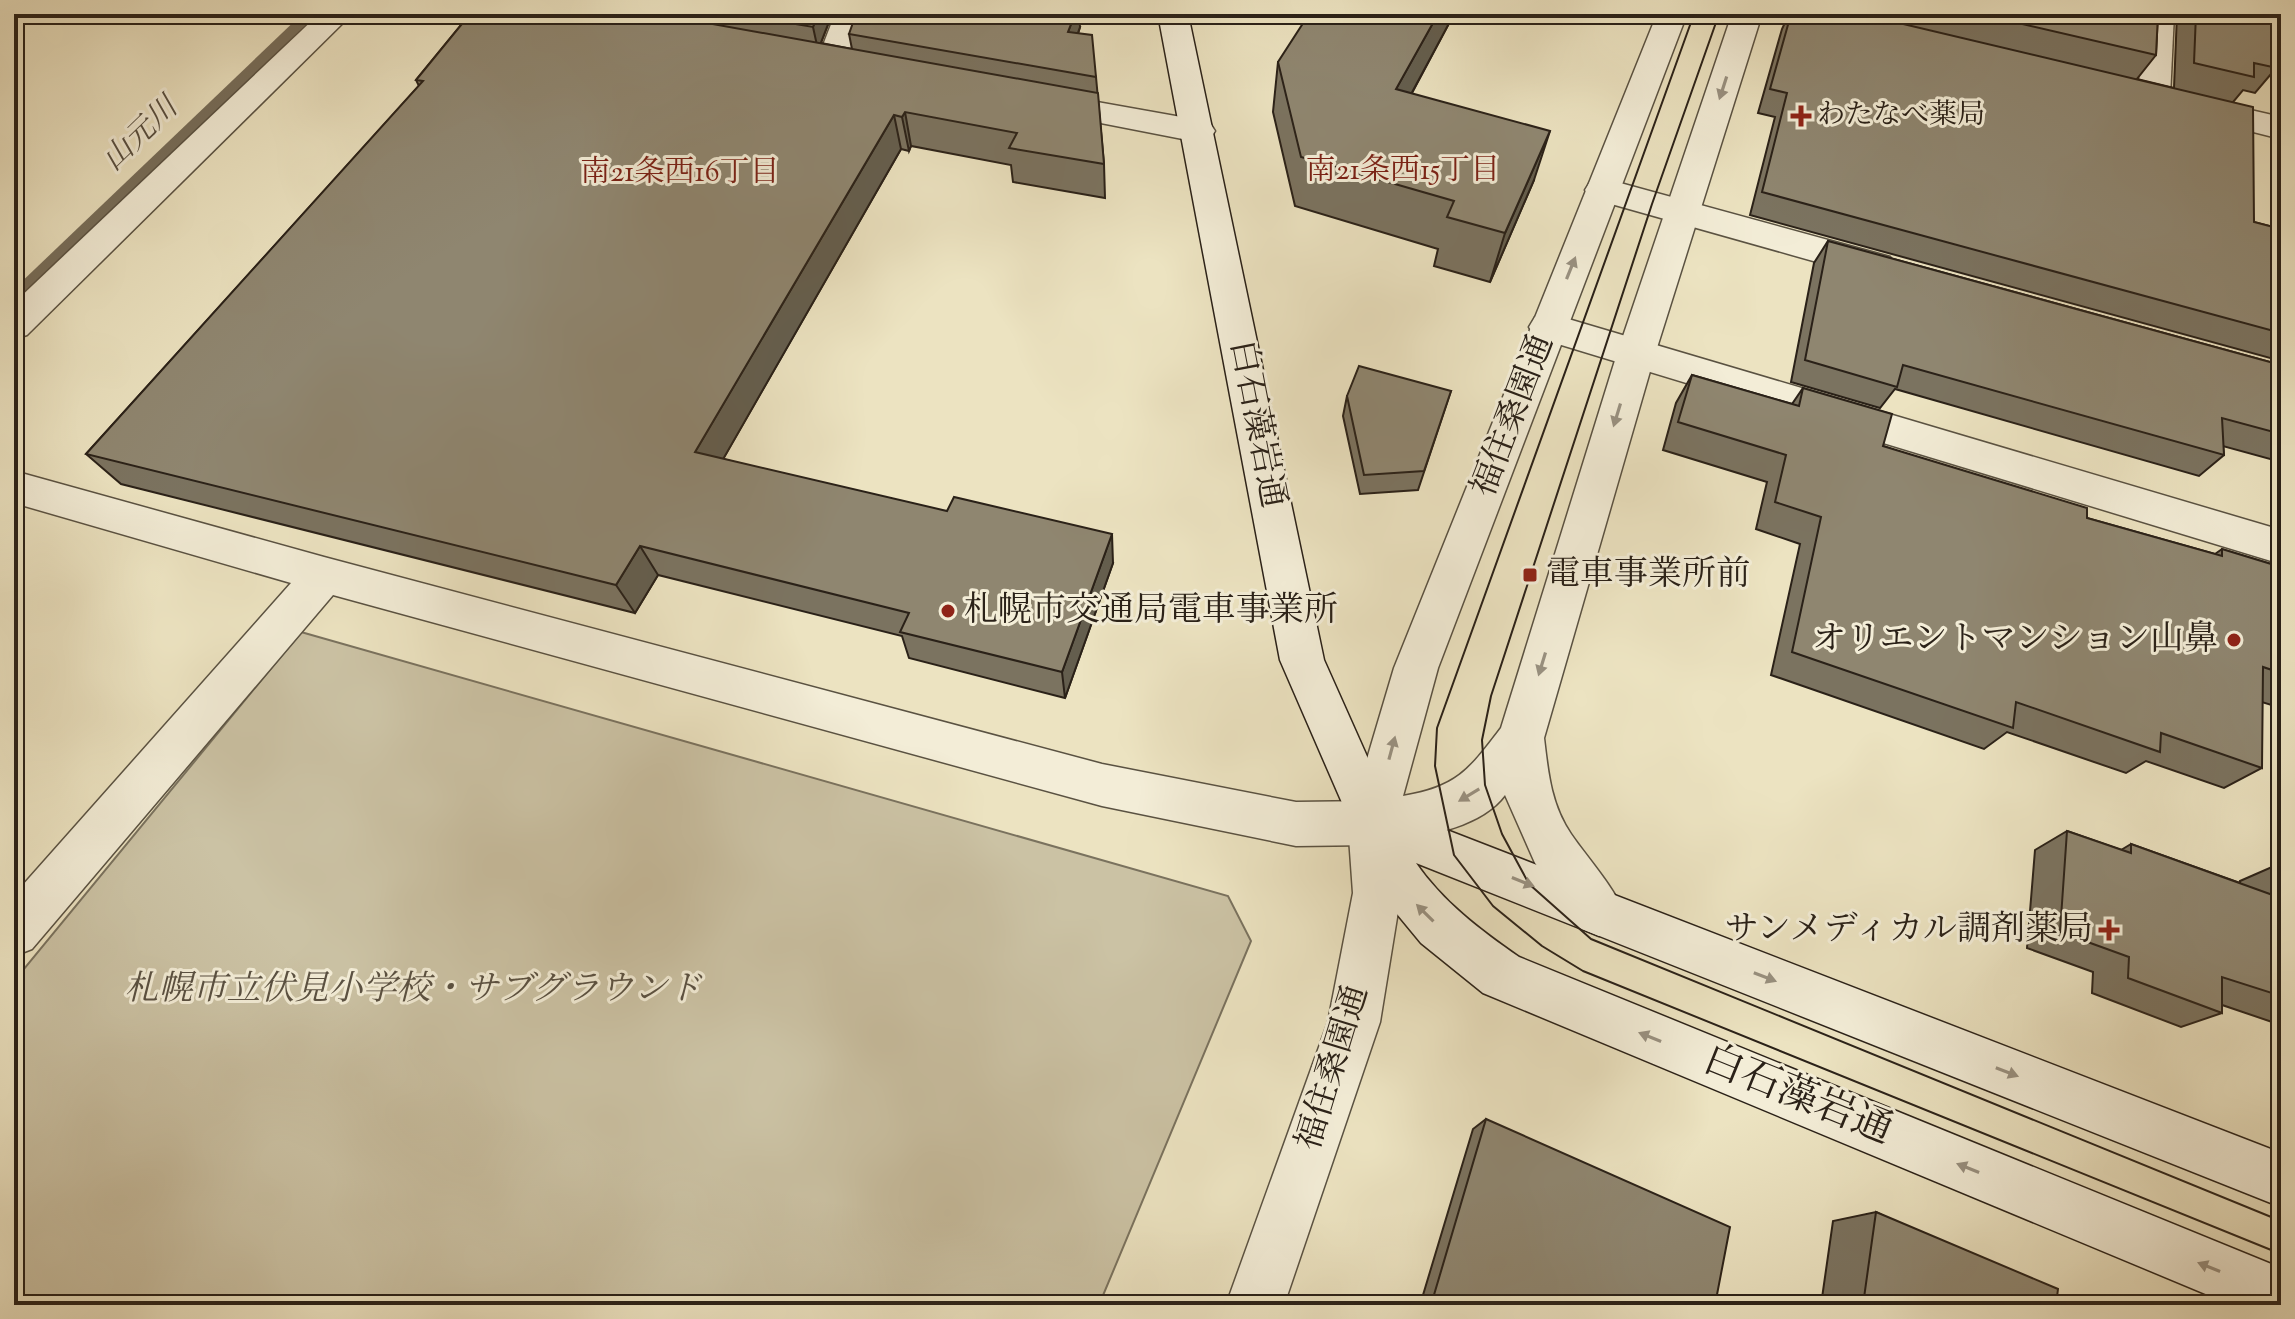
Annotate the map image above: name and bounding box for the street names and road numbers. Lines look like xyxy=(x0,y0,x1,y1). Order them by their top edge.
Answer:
street label: 福住桑園通 xyxy=(1461,328,1567,504)
street label: 白石藻岩通 xyxy=(1216,336,1296,512)
street label: 福住桑園通 xyxy=(1286,980,1382,1156)
street label: 白石藻岩通 xyxy=(1694,1033,1900,1161)

